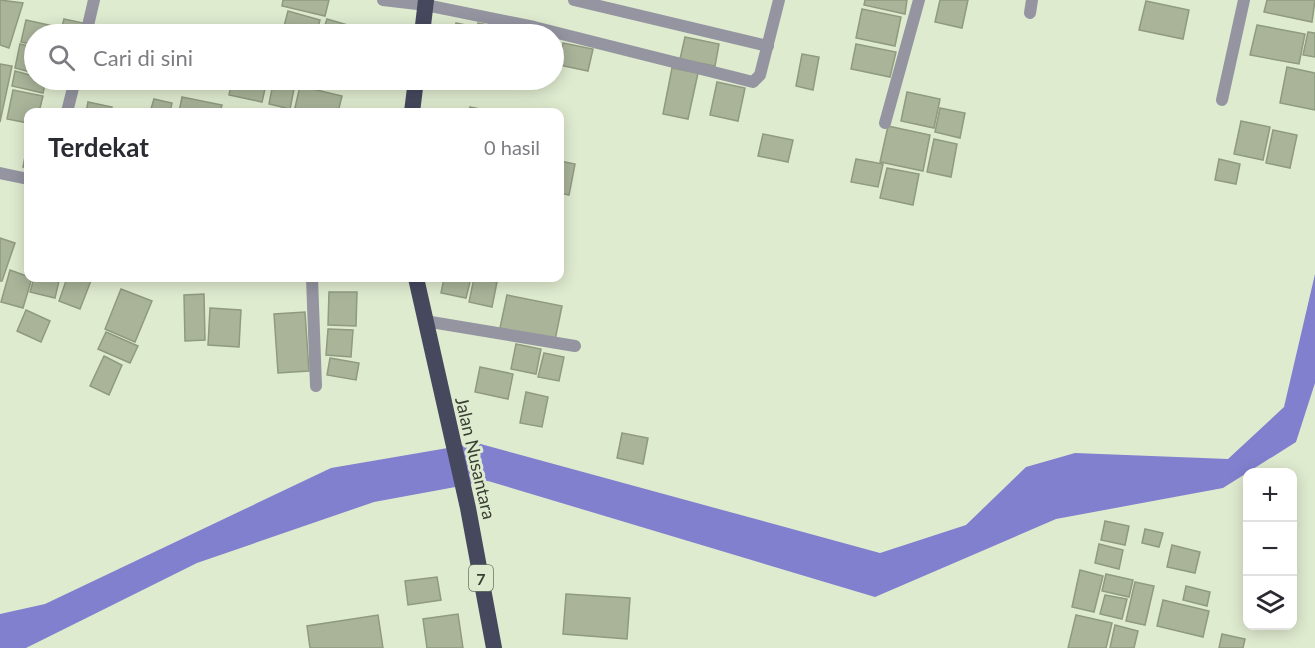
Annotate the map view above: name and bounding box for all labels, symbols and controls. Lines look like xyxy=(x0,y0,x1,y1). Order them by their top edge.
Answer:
search box xyxy=(24,24,564,90)
icon: search xyxy=(45,41,78,74)
text: Cari di sini xyxy=(93,44,193,71)
text: Terdekat xyxy=(48,131,149,163)
text: 0 hasil xyxy=(484,135,540,159)
street label: Jalan Nusantara xyxy=(451,395,501,521)
map controls xyxy=(1243,468,1297,630)
button: + xyxy=(1243,468,1297,522)
button: − xyxy=(1243,522,1297,576)
road number: 7 xyxy=(469,565,493,591)
button: layers xyxy=(1243,576,1297,630)

